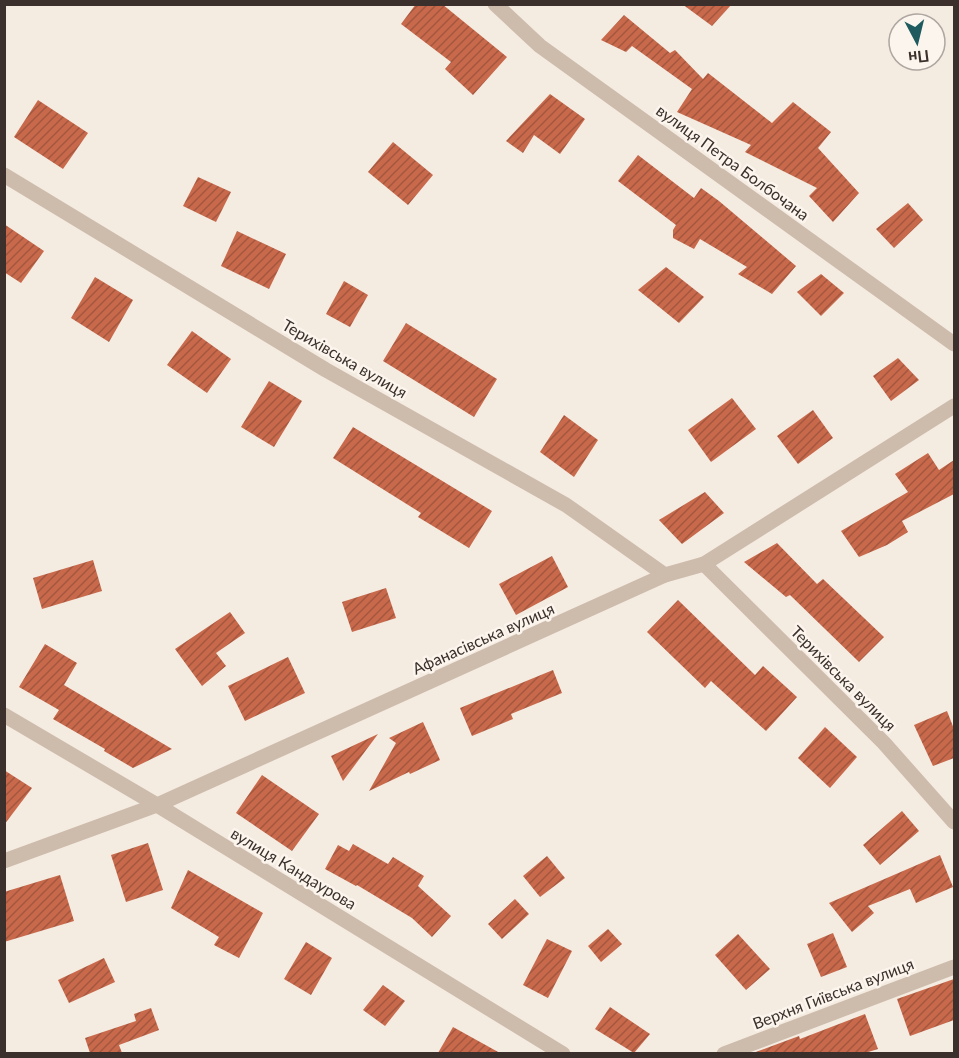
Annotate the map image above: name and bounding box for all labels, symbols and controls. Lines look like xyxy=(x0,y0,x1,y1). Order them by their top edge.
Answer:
north arrow xyxy=(887,12,947,72)
text: Пн xyxy=(907,47,930,68)
street label: вулиця Петра Болбочана xyxy=(653,100,813,224)
street label: Терихівська вулиця xyxy=(279,315,411,401)
street label: Афанасівська вулиця xyxy=(409,598,557,678)
street label: Терихівська вулиця xyxy=(787,621,901,735)
street label: вулиця Кандаурова xyxy=(228,823,360,913)
street label: Верхня Гиївська вулиця xyxy=(750,953,916,1033)

